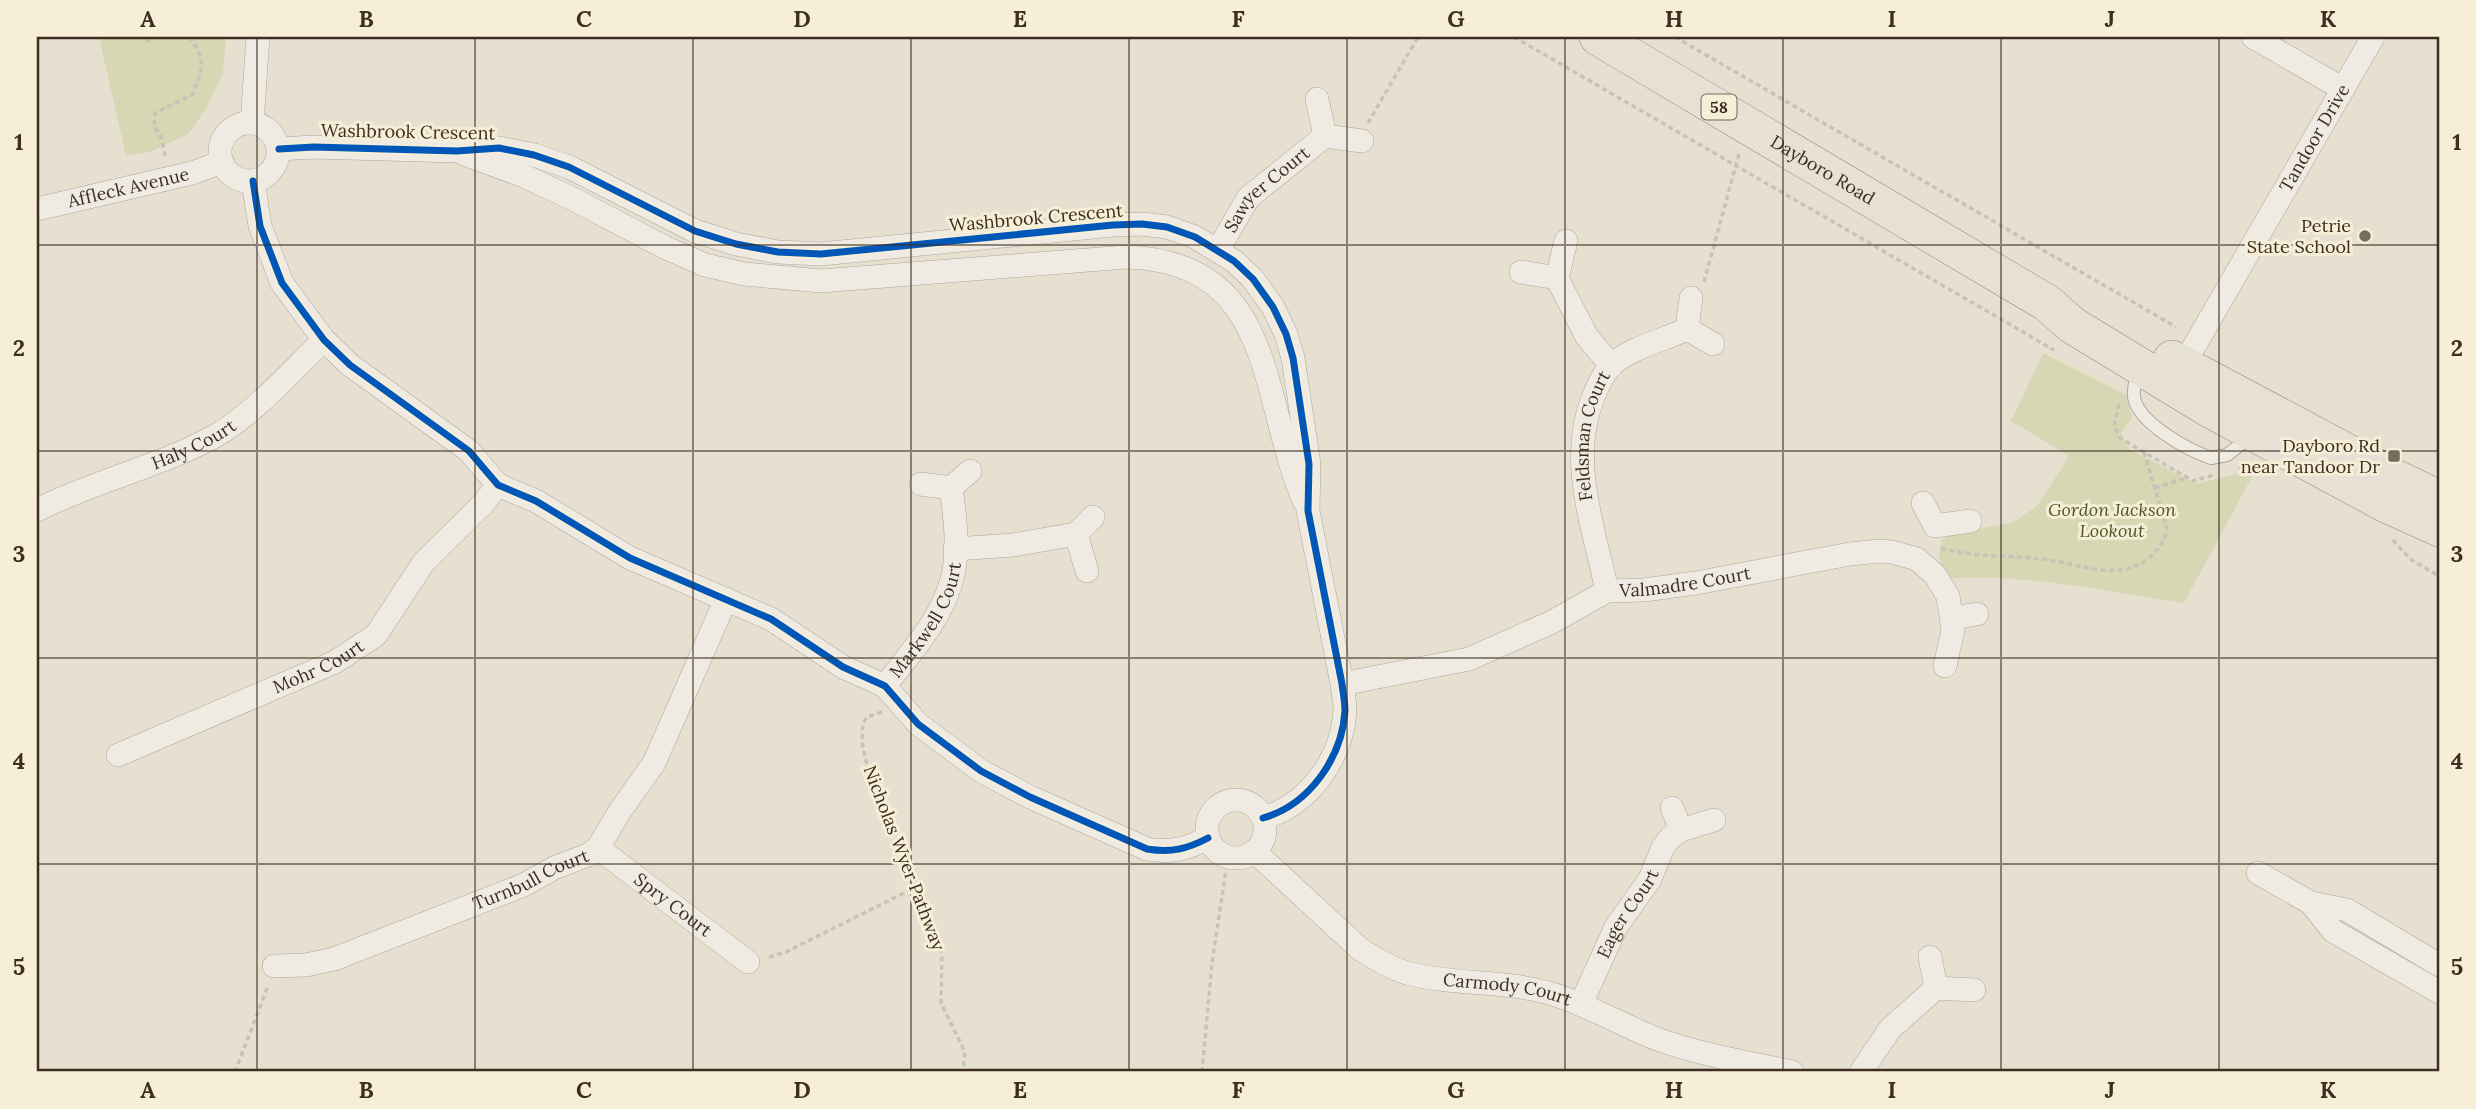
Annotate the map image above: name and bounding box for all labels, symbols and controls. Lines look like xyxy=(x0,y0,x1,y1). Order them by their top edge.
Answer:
text: A xyxy=(140,4,156,33)
text: B xyxy=(358,4,374,33)
text: C xyxy=(576,4,592,33)
text: D xyxy=(793,4,811,33)
text: E xyxy=(1013,4,1027,33)
text: F xyxy=(1231,4,1245,33)
text: G xyxy=(1447,4,1465,33)
text: H xyxy=(1665,4,1683,33)
text: I xyxy=(1888,4,1896,33)
text: J xyxy=(2105,4,2115,33)
text: K xyxy=(2320,4,2337,33)
street label: Tandoor Drive xyxy=(2274,79,2355,196)
road number: 58 xyxy=(1702,94,1736,120)
street label: Washbrook Crescent xyxy=(321,118,495,145)
text: 1 xyxy=(14,127,24,156)
text: 1 xyxy=(2452,127,2462,156)
street label: Dayboro Road xyxy=(1766,130,1879,210)
street label: Sawyer Court xyxy=(1219,141,1314,236)
street label: Affleck Avenue xyxy=(65,162,192,213)
street label: Washbrook Crescent xyxy=(948,198,1124,237)
place label: Petrie State School xyxy=(2247,214,2351,258)
marker: Petrie State School xyxy=(2357,228,2373,244)
text: 2 xyxy=(13,333,25,362)
text: 2 xyxy=(2451,333,2463,362)
street label: Feldsman Court xyxy=(1570,366,1615,503)
street label: Haly Court xyxy=(148,414,240,474)
place label: Dayboro Rd near Tandoor Dr xyxy=(2241,434,2380,478)
marker: Dayboro Rd near Tandoor Dr xyxy=(2386,448,2402,464)
park label: Gordon Jackson Lookout xyxy=(2048,498,2176,542)
text: 3 xyxy=(13,539,25,568)
text: 3 xyxy=(2451,539,2463,568)
street label: Markwell Court xyxy=(884,561,966,682)
street label: Valmadre Court xyxy=(1618,561,1752,602)
street label: Mohr Court xyxy=(269,634,368,698)
text: 4 xyxy=(13,746,25,775)
text: 4 xyxy=(2451,746,2463,775)
street label: Nicholas Wyer Pathway xyxy=(859,762,951,954)
street label: Turnbull Court xyxy=(469,844,592,915)
street label: Eager Court xyxy=(1591,866,1664,962)
street label: Spry Court xyxy=(630,867,717,941)
text: 5 xyxy=(13,952,25,981)
text: 5 xyxy=(2451,952,2463,981)
street label: Carmody Court xyxy=(1442,968,1575,1011)
text: A xyxy=(140,1075,156,1104)
text: B xyxy=(358,1075,374,1104)
text: C xyxy=(576,1075,592,1104)
text: D xyxy=(793,1075,811,1104)
text: E xyxy=(1013,1075,1027,1104)
text: F xyxy=(1231,1075,1245,1104)
text: G xyxy=(1447,1075,1465,1104)
text: H xyxy=(1665,1075,1683,1104)
text: I xyxy=(1888,1075,1896,1104)
text: J xyxy=(2105,1075,2115,1104)
text: K xyxy=(2320,1075,2337,1104)

